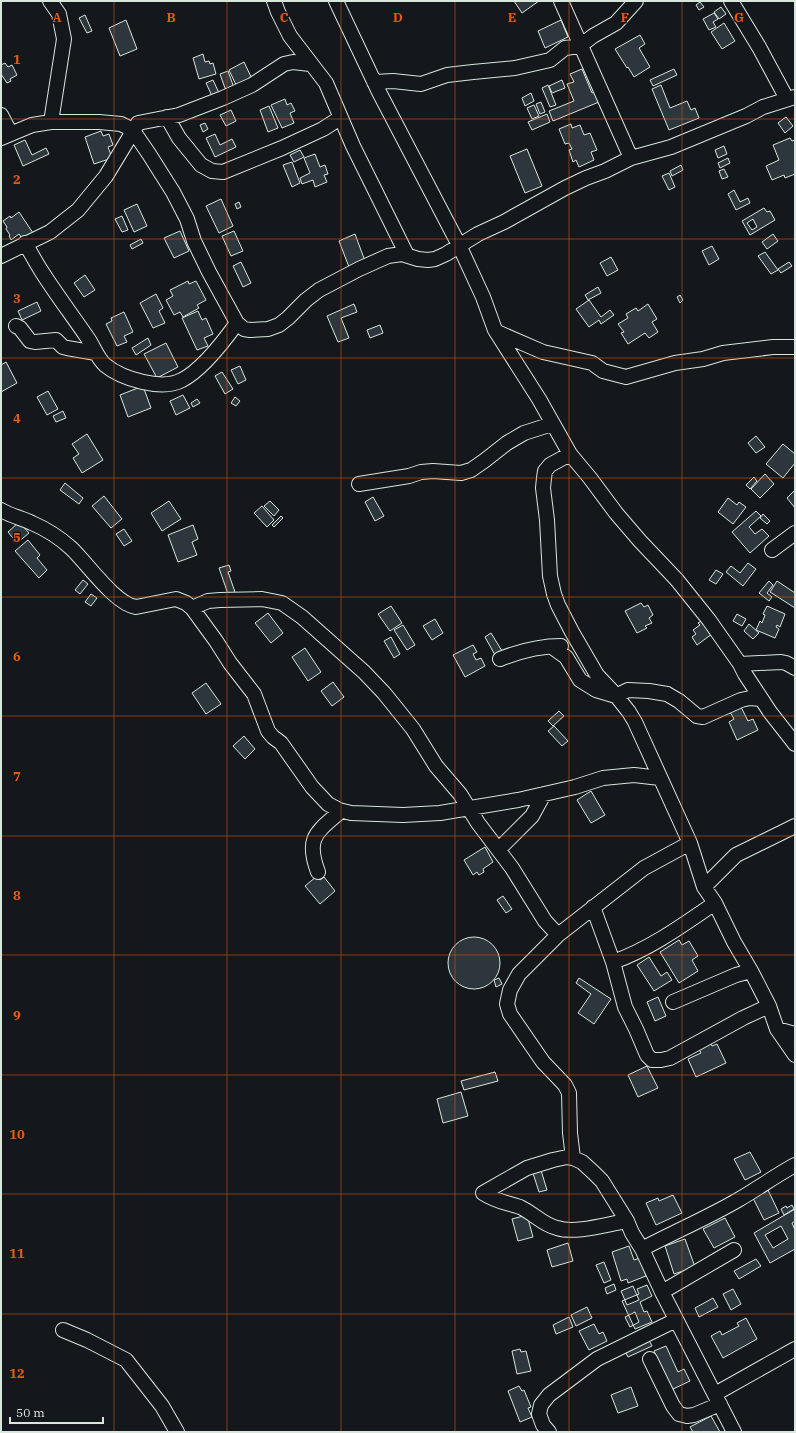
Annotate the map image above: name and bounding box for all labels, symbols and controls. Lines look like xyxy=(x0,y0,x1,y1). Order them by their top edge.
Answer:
text: A xyxy=(52,9,62,26)
text: B xyxy=(166,9,176,26)
text: C xyxy=(280,9,289,26)
text: D xyxy=(393,9,403,26)
text: E xyxy=(508,9,516,26)
text: F xyxy=(621,9,629,26)
text: G xyxy=(734,9,744,26)
text: 1 xyxy=(13,51,21,68)
text: 2 xyxy=(13,171,21,188)
text: 3 xyxy=(13,290,21,307)
text: 4 xyxy=(13,410,21,427)
text: 5 xyxy=(13,529,21,546)
text: 6 xyxy=(13,648,21,665)
text: 7 xyxy=(13,768,21,785)
text: 8 xyxy=(13,887,21,904)
text: 9 xyxy=(13,1007,21,1024)
text: 10 xyxy=(9,1126,25,1143)
text: 11 xyxy=(9,1245,25,1262)
text: 12 xyxy=(9,1365,25,1382)
scale bar xyxy=(10,1399,103,1425)
text: 50 m xyxy=(16,1405,45,1420)

